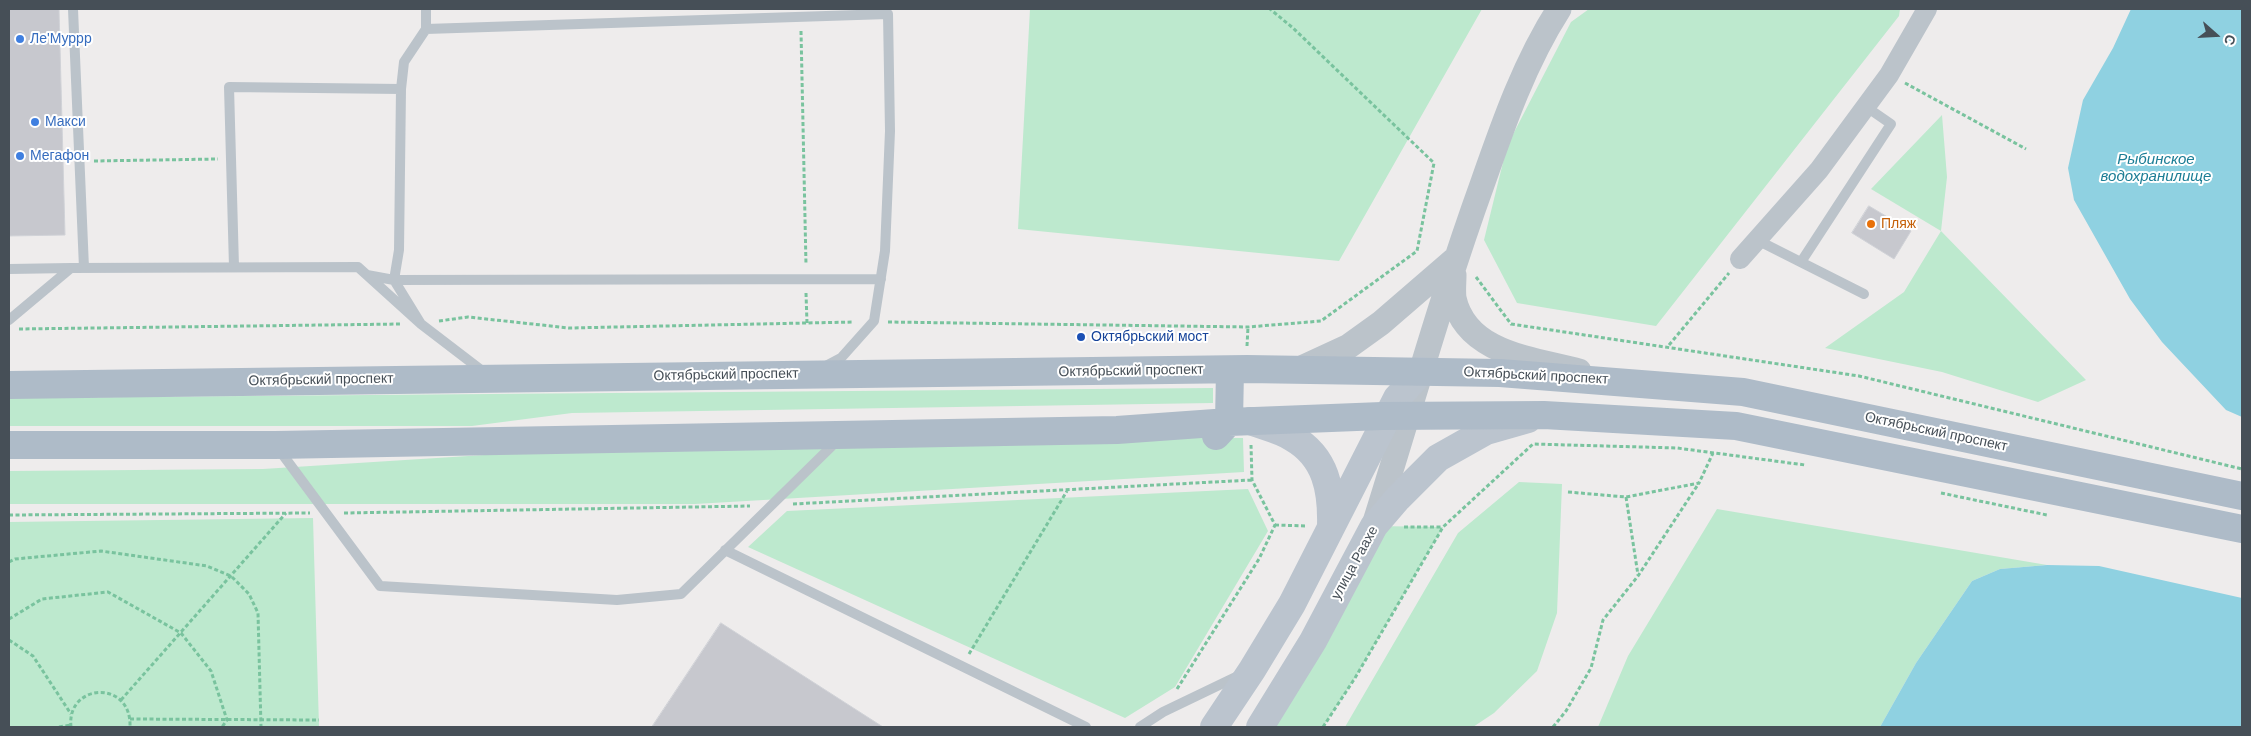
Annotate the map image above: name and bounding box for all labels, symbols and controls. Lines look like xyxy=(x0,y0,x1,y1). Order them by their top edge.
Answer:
north arrow xyxy=(2191,10,2241,60)
place label: Ле'Муррр xyxy=(30,31,92,47)
text: С xyxy=(2221,32,2239,47)
marker: Ле'Муррр xyxy=(14,33,26,45)
place label: Макси xyxy=(45,114,86,130)
marker: Макси xyxy=(29,116,41,128)
place label: Мегафон xyxy=(30,148,89,164)
marker: Мегафон xyxy=(14,150,26,162)
water label: Рыбинское водохранилище xyxy=(2101,151,2211,186)
place label: Пляж xyxy=(1881,216,1916,232)
marker: Пляж xyxy=(1865,218,1877,230)
place label: Октябрьский мост xyxy=(1091,329,1209,345)
marker: Октябрьский мост xyxy=(1075,331,1087,343)
street label: Октябрьский проспект xyxy=(1058,361,1204,381)
street label: Октябрьский проспект xyxy=(1463,364,1609,388)
street label: Октябрьский проспект xyxy=(653,365,799,385)
street label: Октябрьский проспект xyxy=(248,370,394,390)
street label: Октябрьский проспект xyxy=(1863,409,2009,455)
street label: улица Раахе xyxy=(1328,523,1382,603)

